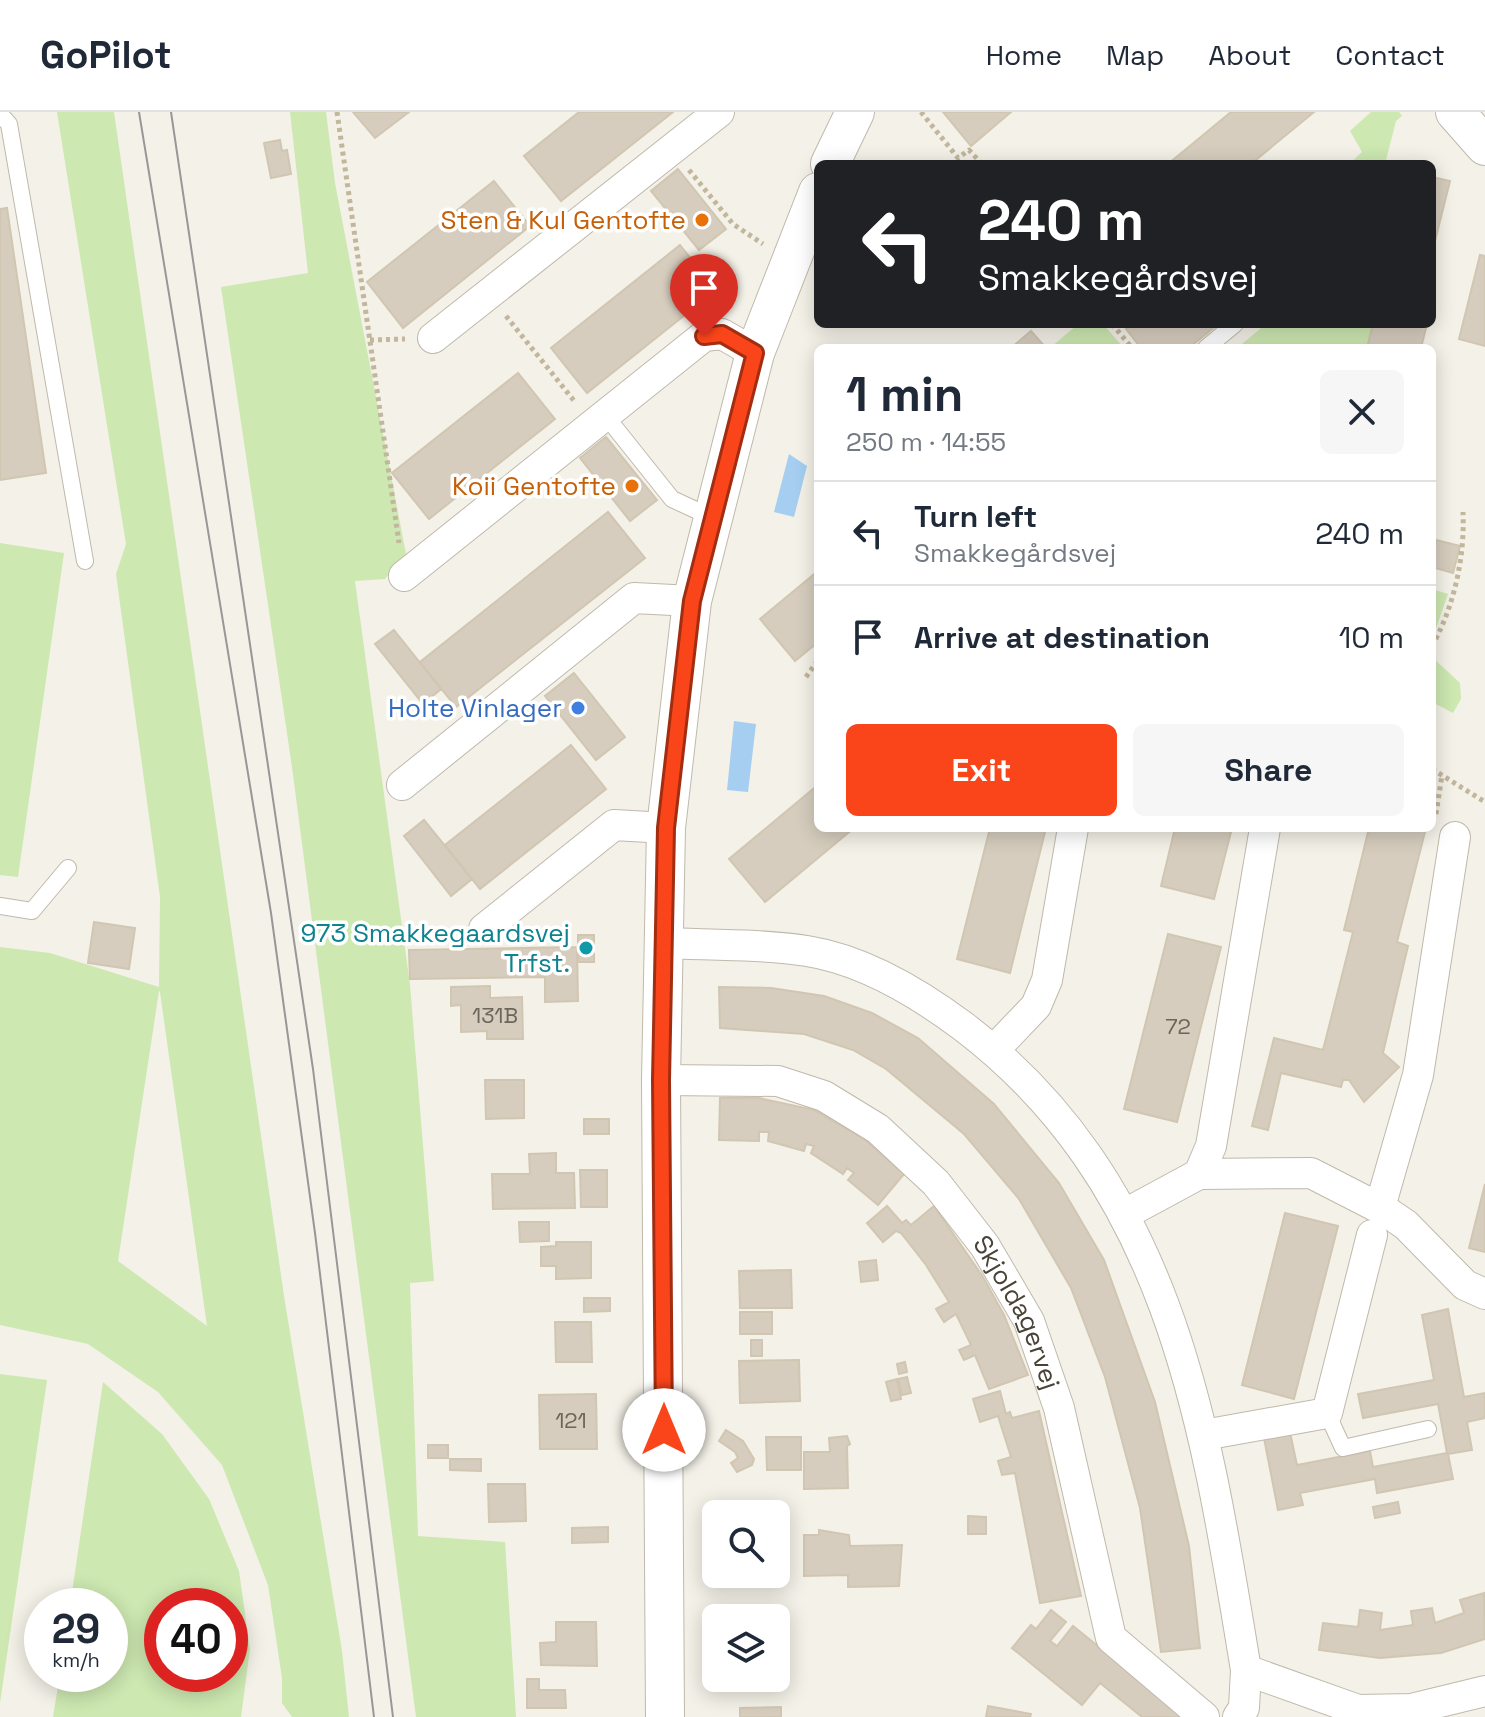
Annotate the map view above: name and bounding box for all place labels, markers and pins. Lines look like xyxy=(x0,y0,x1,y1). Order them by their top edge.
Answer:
place label: Sten & Kul Gentofte xyxy=(440,203,686,237)
marker: Sten & Kul Gentofte xyxy=(693,211,711,229)
pin xyxy=(670,254,738,336)
place label: Koii Gentofte xyxy=(452,469,616,503)
marker: Koii Gentofte xyxy=(623,477,641,495)
place label: Holte Vinlager xyxy=(388,691,562,725)
marker: Holte Vinlager xyxy=(569,699,587,717)
place label: 973 Smakkegaardsvej Trfst. xyxy=(300,916,570,980)
marker: 973 Smakkegaardsvej Trfst. xyxy=(577,939,595,957)

